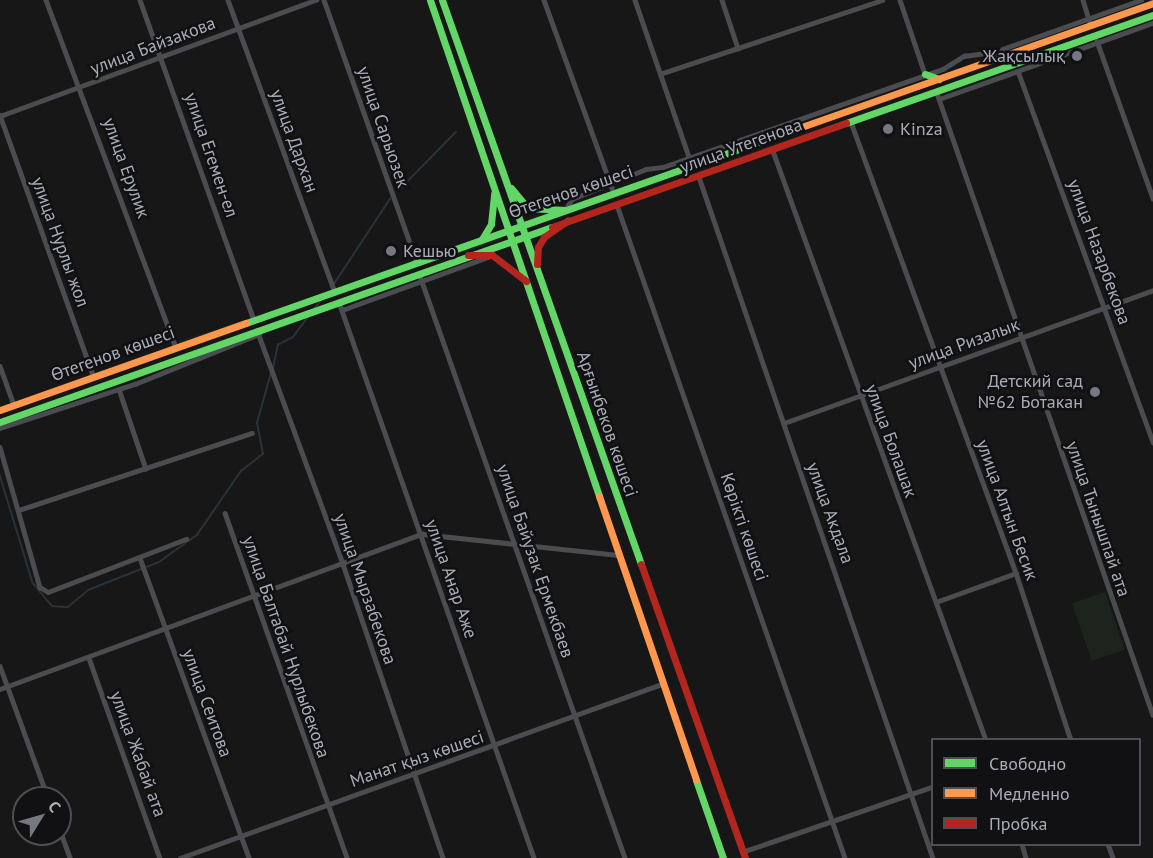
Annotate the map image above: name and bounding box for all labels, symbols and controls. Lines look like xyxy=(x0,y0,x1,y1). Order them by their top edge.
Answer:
street label: улица Байзакова xyxy=(87,12,219,80)
place label: Жақсылық xyxy=(983,45,1065,67)
marker: Жақсылық xyxy=(1070,49,1084,63)
street label: улица Сарыозек xyxy=(352,64,414,190)
street label: улица Дархан xyxy=(265,86,323,196)
street label: улица Егемен-ел xyxy=(180,90,242,220)
street label: улица Утегенова xyxy=(677,114,805,178)
street label: улица Ерулик xyxy=(98,115,154,221)
place label: Kinza xyxy=(900,118,943,140)
marker: Kinza xyxy=(881,122,895,136)
street label: Өтегенов көшесі xyxy=(506,161,636,223)
street label: улица Нурлы жол xyxy=(26,174,94,310)
street label: улица Назарбекова xyxy=(1063,176,1135,328)
place label: Кешью xyxy=(403,240,456,262)
marker: Кешью xyxy=(384,244,398,258)
street label: улица Ризалык xyxy=(906,314,1022,374)
street label: Өтегенов көшесі xyxy=(48,322,178,386)
street label: Арғынбеков көшесі xyxy=(572,348,642,500)
place label: Детский сад №62 Ботакан xyxy=(978,371,1083,413)
street label: улица Болашак xyxy=(861,381,921,501)
marker: Детский сад №62 Ботакан xyxy=(1088,385,1102,399)
street label: улица Алтын Бесик xyxy=(971,436,1043,584)
street label: улица Тынышпай ата xyxy=(1061,438,1135,600)
street label: улица Акдала xyxy=(802,459,858,567)
street label: улица Байузак Ермекбаев xyxy=(492,461,578,661)
street label: Көрікті көшесі xyxy=(715,470,773,584)
street label: улица Мырзабекова xyxy=(329,511,401,667)
street label: улица Анар Аже xyxy=(420,516,482,642)
street label: улица Балтабай Нурлыбекова xyxy=(238,533,334,761)
street label: улица Сеитова xyxy=(177,646,237,760)
street label: улица Жабай ата xyxy=(105,688,171,820)
street label: Манат қыз көшесі xyxy=(347,726,487,792)
legend xyxy=(931,738,1141,846)
text: Свободно xyxy=(989,752,1066,775)
text: Медленно xyxy=(989,782,1070,805)
north arrow xyxy=(12,786,72,846)
text: С xyxy=(44,797,65,816)
text: Пробка xyxy=(989,812,1047,835)

